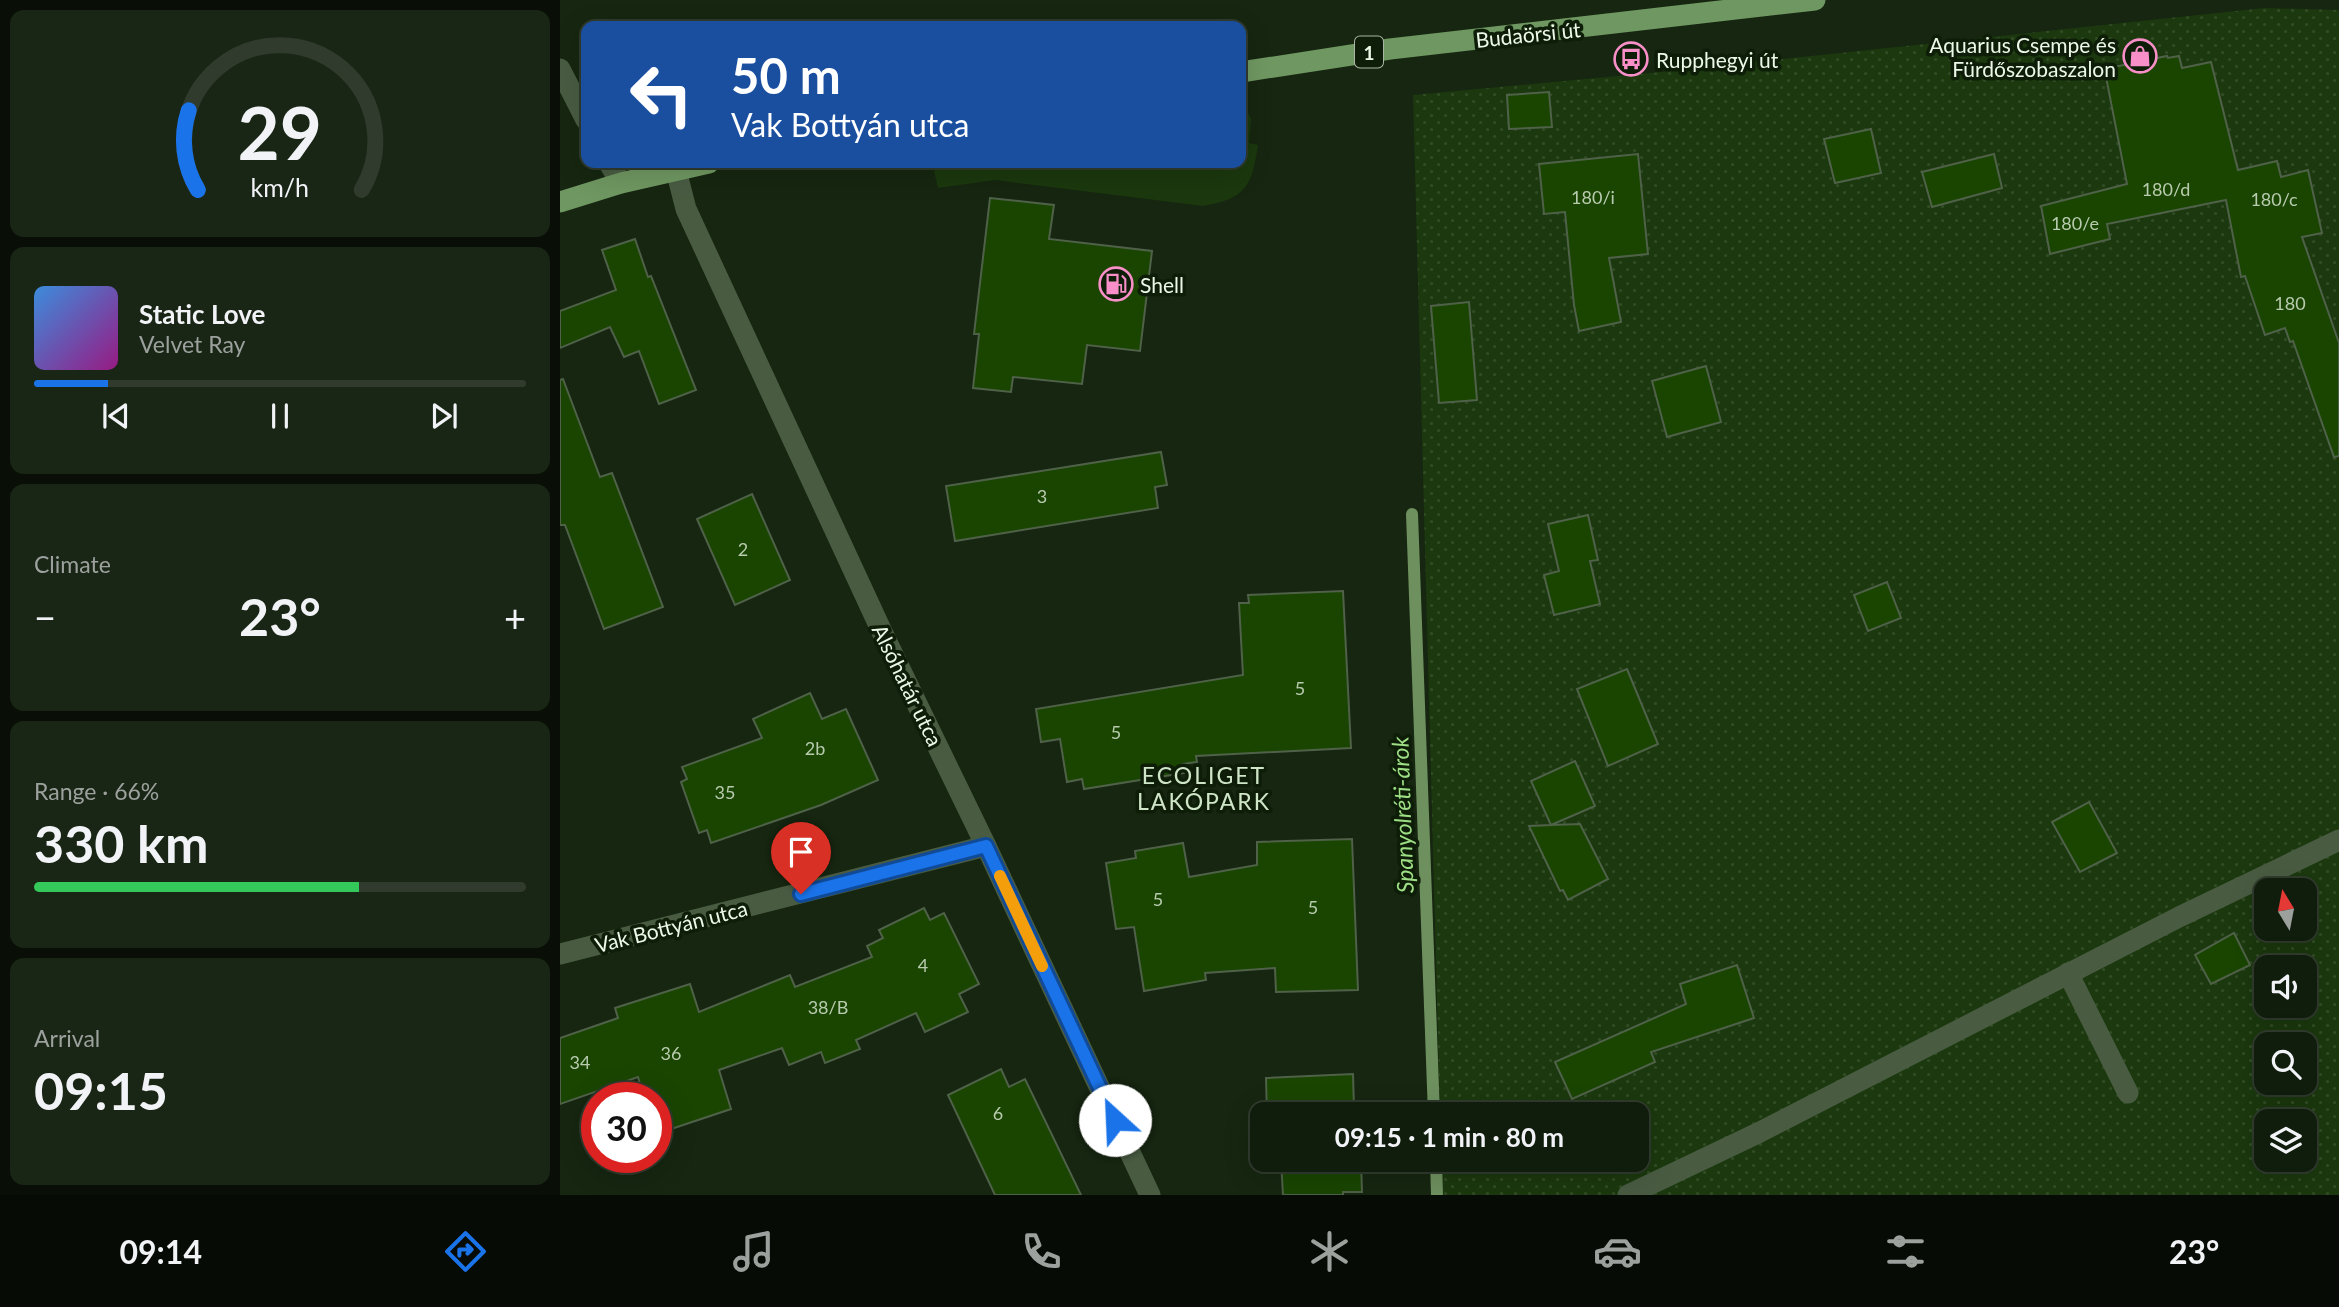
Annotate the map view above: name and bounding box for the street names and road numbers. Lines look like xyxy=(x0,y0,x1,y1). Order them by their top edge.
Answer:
street label: Budaörsi út xyxy=(1474,16,1582,52)
road number: 1 xyxy=(1355,36,1383,68)
street label: Alsóhatár utca xyxy=(868,620,948,750)
street label: Vak Bottyán utca xyxy=(592,895,750,957)

